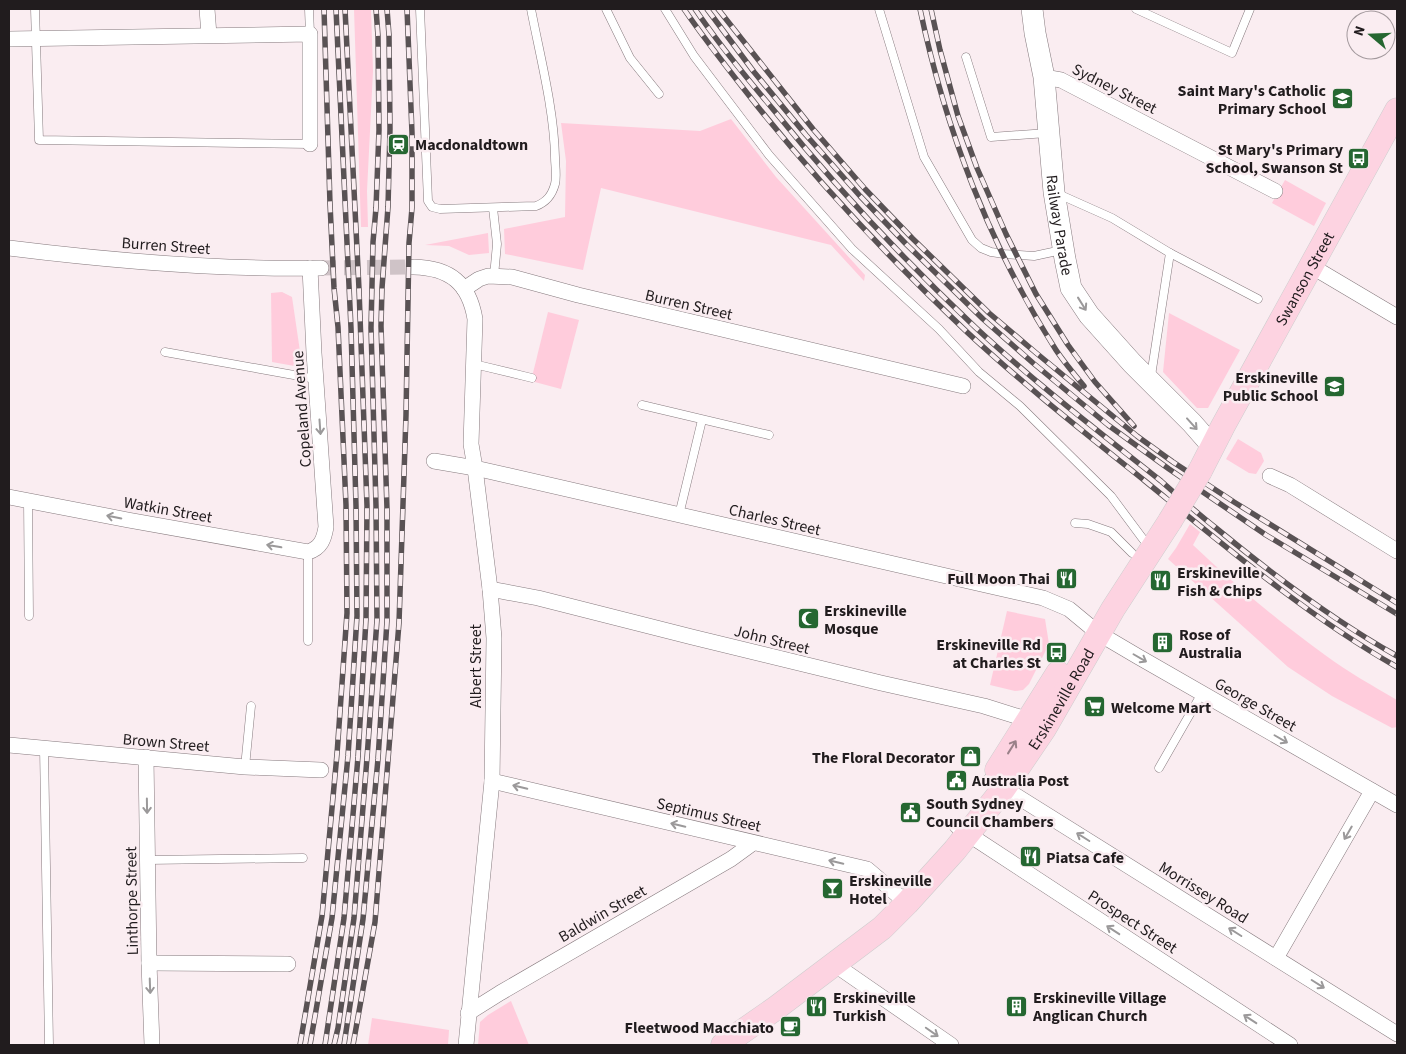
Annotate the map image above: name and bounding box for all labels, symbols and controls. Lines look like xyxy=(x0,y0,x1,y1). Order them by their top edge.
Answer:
north arrow xyxy=(1346,10,1396,60)
text: N xyxy=(1349,23,1371,39)
street label: Sydney Street xyxy=(1068,58,1161,120)
place label: Saint Mary's Catholic Primary School xyxy=(1177,80,1327,120)
school or university icon: Saint Mary's Catholic Primary School xyxy=(1330,87,1354,111)
station icon: Macdonaldtown xyxy=(387,132,411,156)
place label: Macdonaldtown xyxy=(415,134,528,156)
place label: St Mary's Primary School, Swanson St xyxy=(1206,139,1344,179)
bus stop icon: St Mary's Primary School, Swanson St xyxy=(1347,146,1371,170)
street label: Railway Parade xyxy=(1041,174,1078,278)
street label: Swanson Street xyxy=(1270,227,1340,330)
street label: Burren Street xyxy=(121,232,212,260)
street label: Burren Street xyxy=(643,284,735,326)
one-way arrow xyxy=(1077,297,1087,311)
street label: Copeland Avenue xyxy=(287,350,317,468)
place label: Erskineville Public School xyxy=(1223,367,1318,407)
school or university icon: Erskineville Public School xyxy=(1322,374,1346,398)
one-way arrow xyxy=(1186,417,1198,430)
one-way arrow xyxy=(315,419,325,435)
street label: Watkin Street xyxy=(122,491,214,529)
street label: Charles Street xyxy=(727,499,823,541)
one-way arrow xyxy=(107,512,123,521)
one-way arrow xyxy=(267,540,283,550)
place label: Erskineville Fish & Chips xyxy=(1177,562,1262,602)
restaurant icon: Full Moon Thai xyxy=(1054,566,1078,590)
place label: Full Moon Thai xyxy=(947,568,1050,590)
restaurant icon: Erskineville Fish & Chips xyxy=(1149,569,1173,593)
place label: Erskineville Mosque xyxy=(824,600,907,640)
mosque icon: Erskineville Mosque xyxy=(796,607,820,631)
street label: John Street xyxy=(732,620,812,660)
street label: Albert Street xyxy=(465,624,487,708)
place label: Rose of Australia xyxy=(1178,624,1242,664)
building icon: Rose of Australia xyxy=(1151,631,1175,655)
place label: Erskineville Rd at Charles St xyxy=(936,634,1041,674)
bus stop icon: Erskineville Rd at Charles St xyxy=(1045,641,1069,665)
street label: Erskineville Road xyxy=(1023,645,1100,755)
one-way arrow xyxy=(1132,654,1147,663)
street label: George Street xyxy=(1211,673,1301,737)
supermarket icon: Welcome Mart xyxy=(1083,695,1107,719)
place label: Welcome Mart xyxy=(1111,697,1211,719)
street label: Brown Street xyxy=(122,728,211,758)
one-way arrow xyxy=(1274,734,1288,744)
one-way arrow xyxy=(1007,741,1017,755)
shop icon: The Floral Decorator xyxy=(959,745,983,769)
place label: The Floral Decorator xyxy=(812,747,956,769)
public building icon: Australia Post xyxy=(944,768,968,792)
place label: Australia Post xyxy=(971,770,1069,792)
one-way arrow xyxy=(512,782,528,791)
street label: Septimus Street xyxy=(654,792,764,838)
place label: South Sydney Council Chambers xyxy=(926,793,1054,833)
one-way arrow xyxy=(142,797,152,813)
public building icon: South Sydney Council Chambers xyxy=(898,800,922,824)
one-way arrow xyxy=(671,820,687,829)
one-way arrow xyxy=(1343,826,1353,841)
one-way arrow xyxy=(1076,831,1090,841)
restaurant icon: Piatsa Cafe xyxy=(1018,845,1042,869)
street label: Linthorpe Street xyxy=(120,846,144,956)
place label: Piatsa Cafe xyxy=(1046,847,1124,869)
one-way arrow xyxy=(829,857,845,866)
street label: Morrissey Road xyxy=(1154,857,1252,929)
place label: Erskineville Hotel xyxy=(849,870,932,910)
bar icon: Erskineville Hotel xyxy=(821,877,845,901)
street label: Baldwin Street xyxy=(555,880,651,948)
street label: Prospect Street xyxy=(1084,885,1182,959)
one-way arrow xyxy=(1107,925,1121,935)
one-way arrow xyxy=(1229,927,1243,937)
one-way arrow xyxy=(145,977,155,993)
one-way arrow xyxy=(1310,980,1324,990)
place label: Erskineville Turkish xyxy=(833,987,916,1027)
place label: Erskineville Village Anglican Church xyxy=(1032,987,1166,1027)
restaurant icon: Erskineville Turkish xyxy=(805,994,829,1018)
building icon: Erskineville Village Anglican Church xyxy=(1005,994,1029,1018)
one-way arrow xyxy=(1243,1013,1257,1023)
cafe icon: Fleetwood Macchiato xyxy=(778,1015,802,1039)
place label: Fleetwood Macchiato xyxy=(625,1017,774,1039)
one-way arrow xyxy=(924,1027,938,1037)

